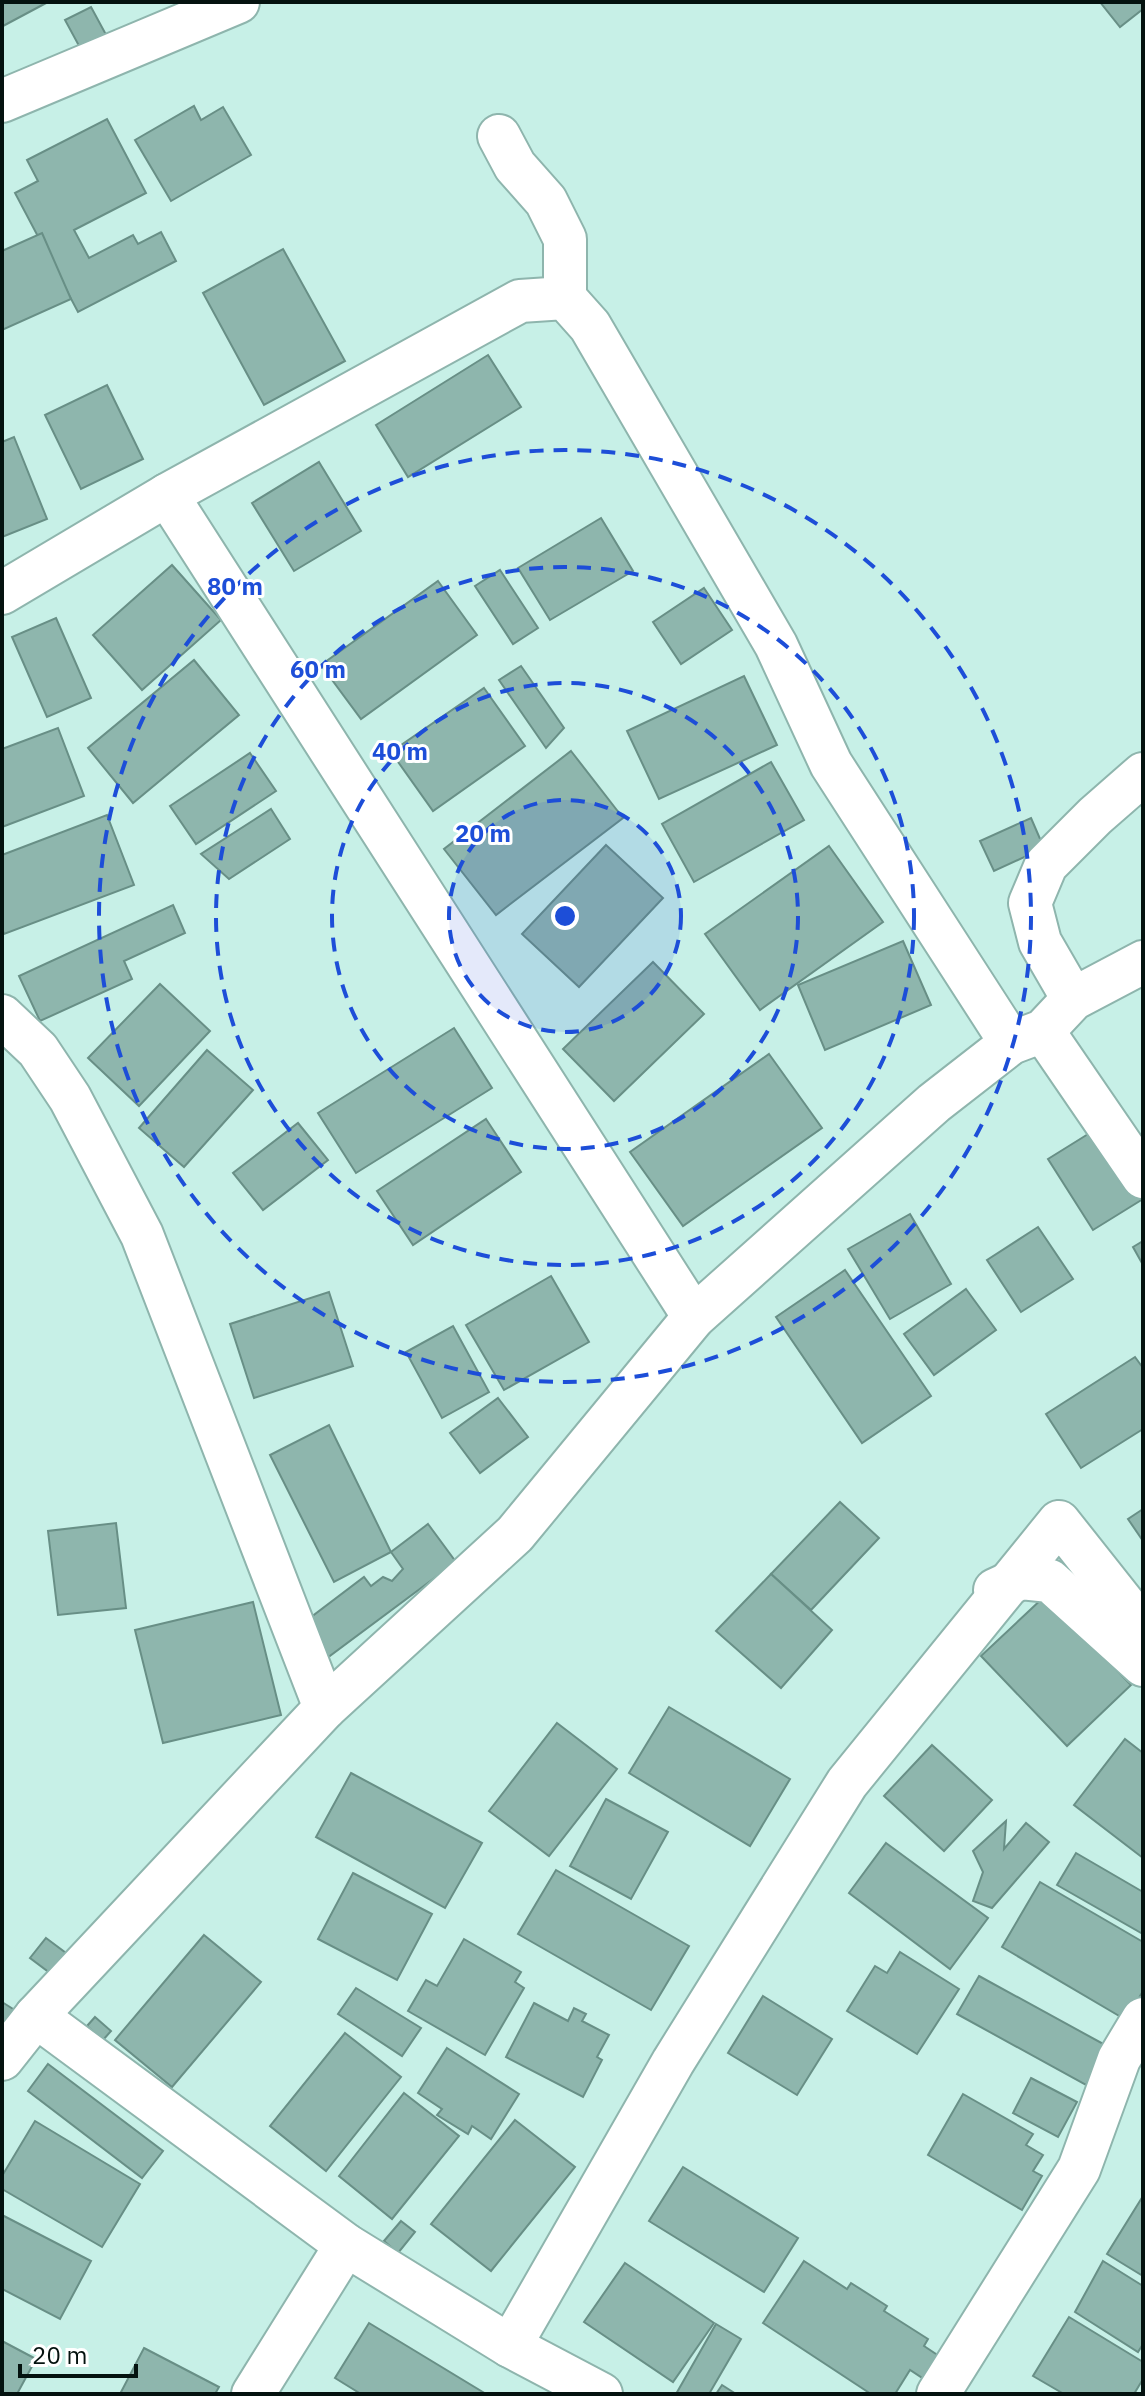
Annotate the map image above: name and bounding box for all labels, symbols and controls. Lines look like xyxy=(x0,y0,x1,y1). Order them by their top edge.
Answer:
text: 80 m xyxy=(207,570,263,602)
text: 60 m xyxy=(290,653,346,685)
text: 40 m xyxy=(372,735,428,767)
text: 20 m xyxy=(455,817,511,849)
centre of rings xyxy=(551,902,579,930)
scale bar xyxy=(20,2328,136,2378)
text: 20 m xyxy=(32,2339,87,2371)

